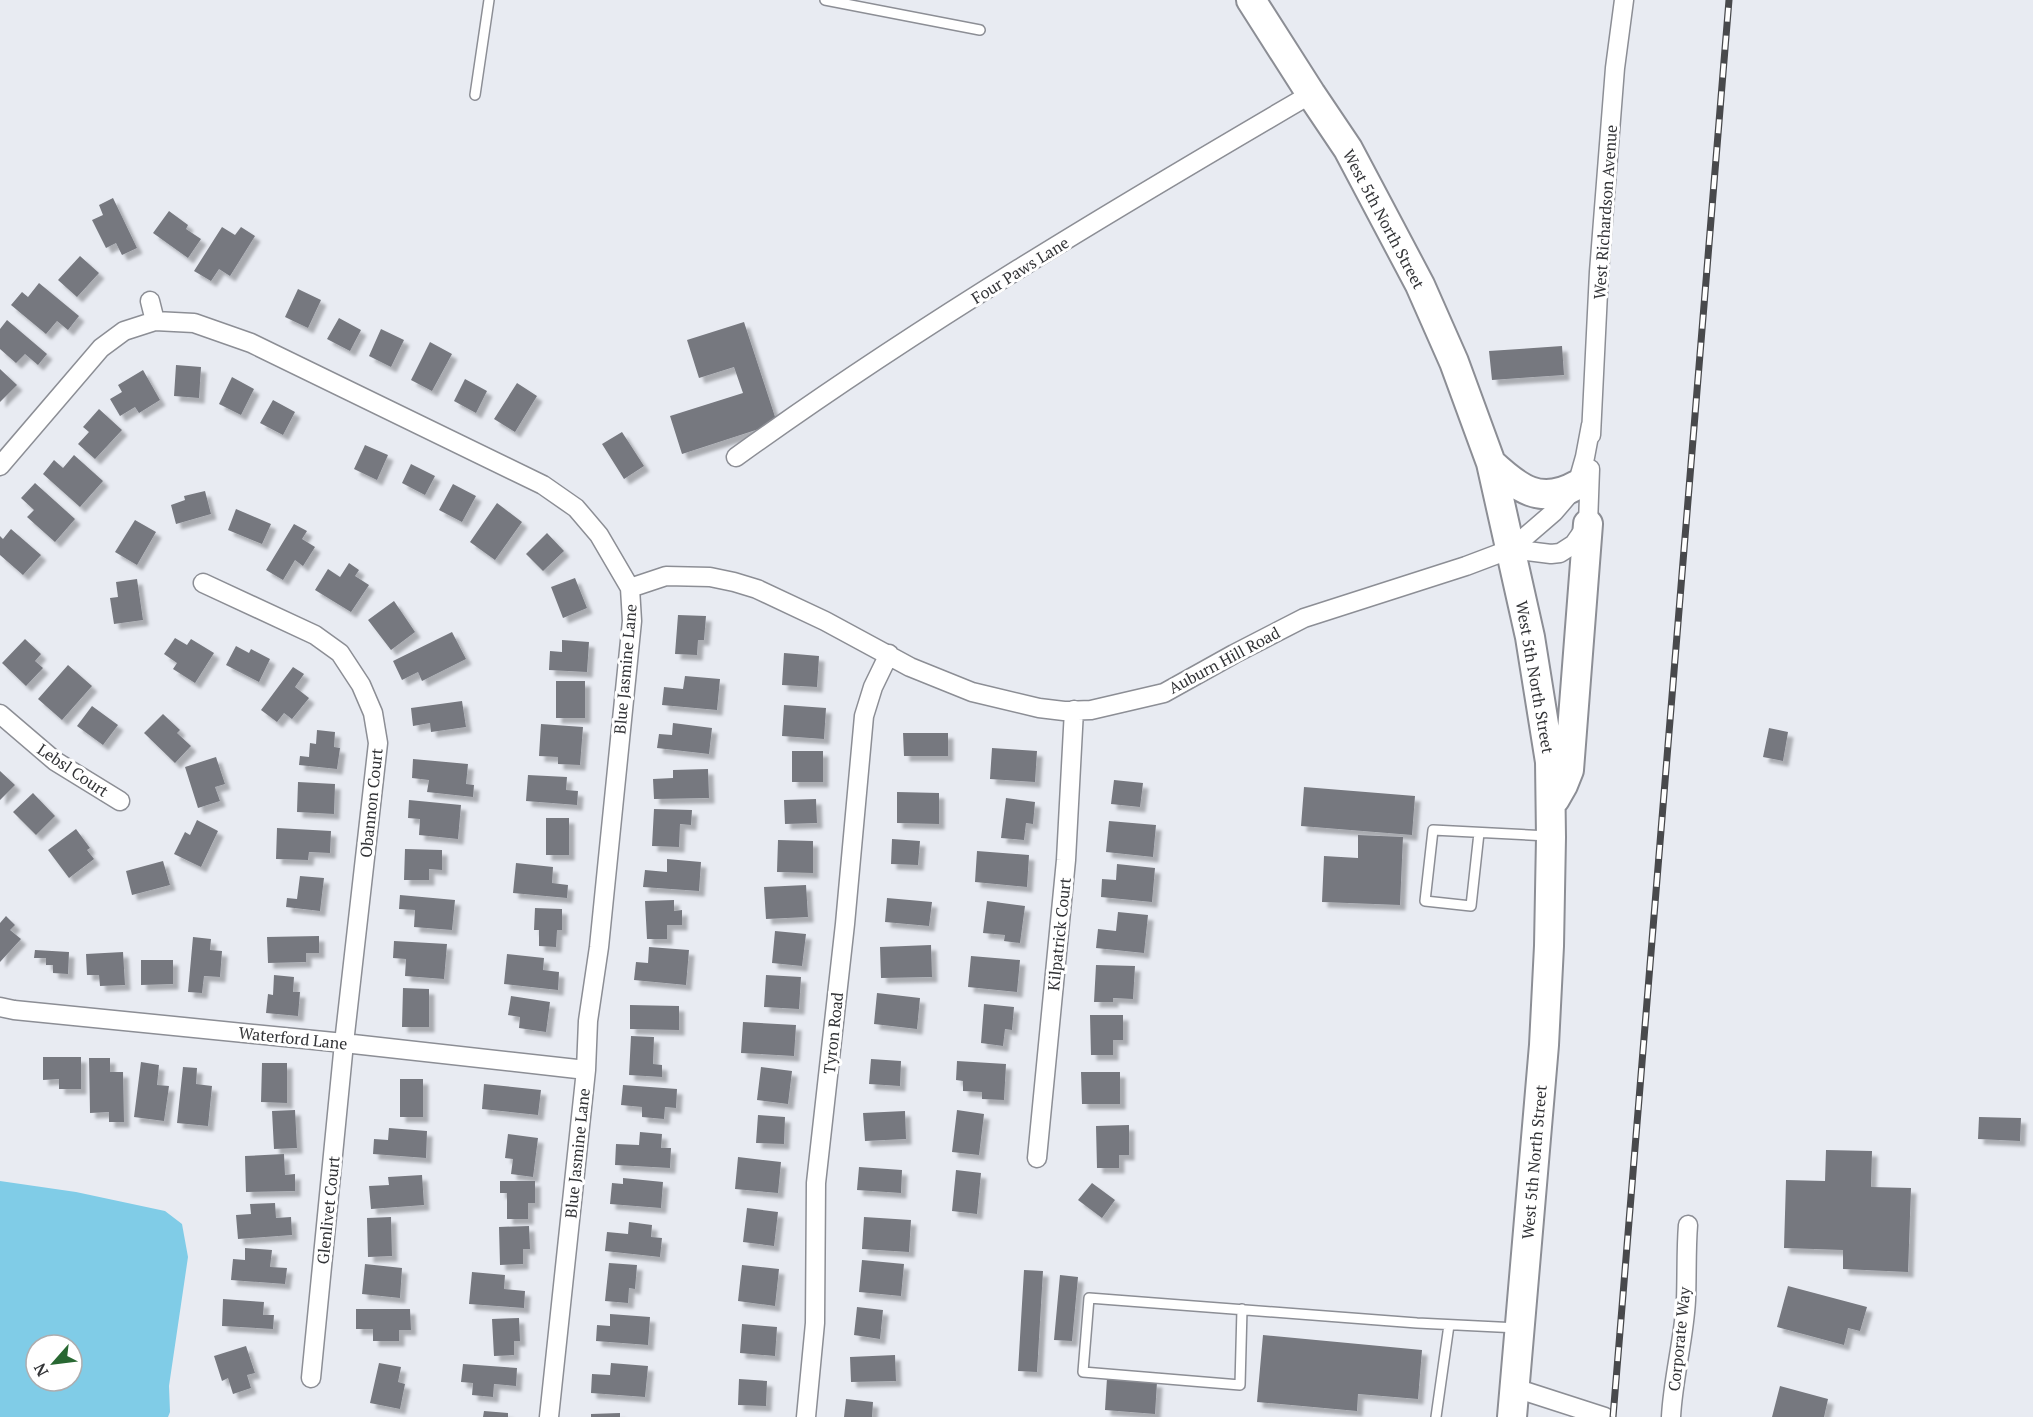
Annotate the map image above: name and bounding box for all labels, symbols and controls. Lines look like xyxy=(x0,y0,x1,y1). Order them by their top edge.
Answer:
street label: West Richardson Avenue xyxy=(1588,124,1622,300)
street label: West 5th North Street xyxy=(1338,145,1430,293)
street label: Four Paws Lane xyxy=(967,231,1073,309)
street label: West 5th North Street xyxy=(1511,599,1559,755)
street label: Blue Jasmine Lane xyxy=(608,603,642,735)
street label: Auburn Hill Road xyxy=(1164,621,1284,699)
street label: Lebsl Court xyxy=(33,738,113,802)
street label: Obannon Court xyxy=(354,747,388,859)
street label: Kilpatrick Court xyxy=(1042,876,1076,992)
street label: Tyron Road xyxy=(818,991,848,1075)
street label: Waterford Lane xyxy=(237,1021,349,1055)
street label: West 5th North Street xyxy=(1516,1084,1552,1240)
street label: Blue Jasmine Lane xyxy=(559,1087,595,1219)
street label: Glenlivet Court xyxy=(311,1155,345,1265)
street label: Corporate Way xyxy=(1663,1285,1696,1392)
north arrow xyxy=(24,1333,84,1393)
text: N xyxy=(28,1360,53,1381)

